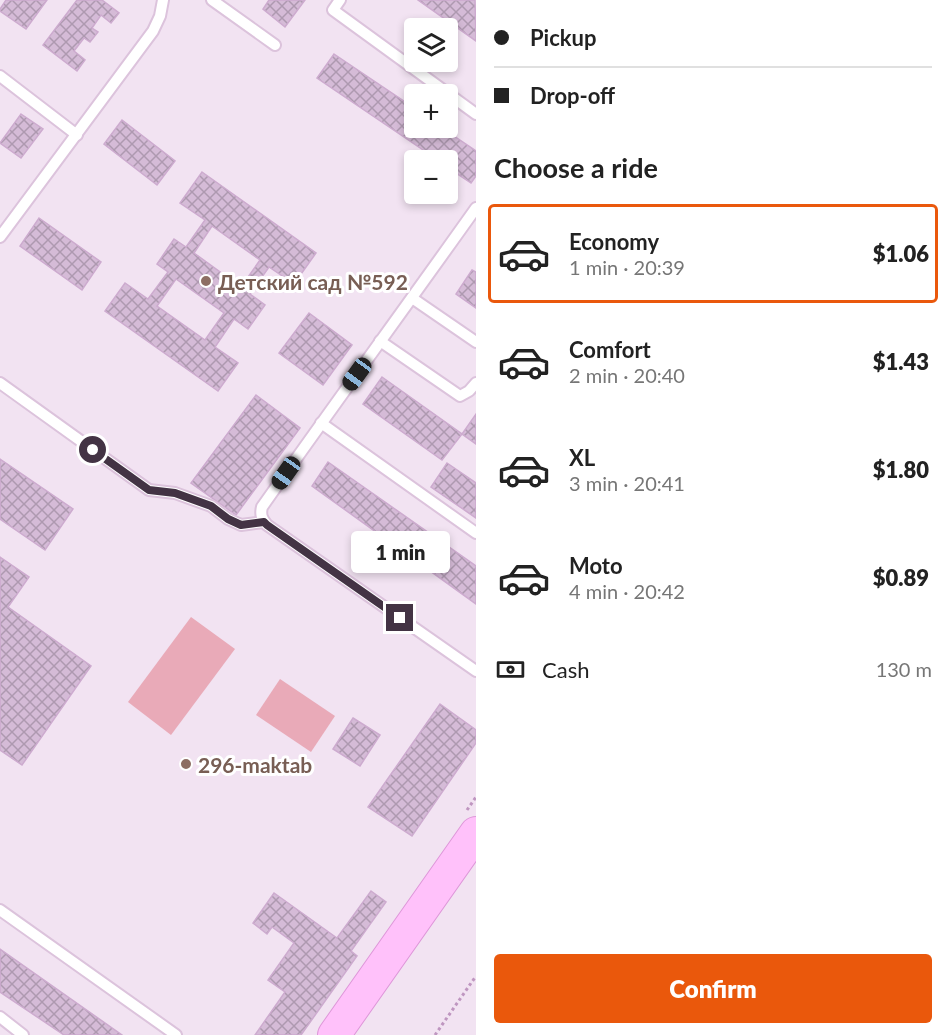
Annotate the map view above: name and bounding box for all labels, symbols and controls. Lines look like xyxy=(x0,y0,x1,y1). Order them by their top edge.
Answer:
map controls xyxy=(404,18,458,204)
button: layers xyxy=(404,18,458,72)
text: Pickup xyxy=(530,24,596,51)
text: Drop-off xyxy=(530,82,615,109)
button: + xyxy=(404,84,458,138)
button: − xyxy=(404,150,458,204)
text: Choose a ride xyxy=(494,151,658,184)
icon: car xyxy=(497,227,551,281)
text: Economy xyxy=(569,228,659,255)
text: $1.06 xyxy=(873,240,929,267)
text: 1 min · 20:39 xyxy=(569,255,685,279)
place label: Детcкий сад №592 xyxy=(218,269,408,294)
marker: Детcкий сад №592 xyxy=(199,274,213,288)
icon: car xyxy=(497,335,551,389)
text: Comfort xyxy=(569,336,651,363)
text: $1.43 xyxy=(873,348,929,375)
car xyxy=(339,354,375,394)
text: 2 min · 20:40 xyxy=(569,363,685,387)
route start xyxy=(79,436,106,463)
icon: car xyxy=(497,443,551,497)
text: XL xyxy=(569,444,595,471)
car xyxy=(268,453,304,493)
text: $1.80 xyxy=(873,456,929,483)
text: 3 min · 20:41 xyxy=(569,471,685,495)
callout: 1 min xyxy=(350,531,450,573)
text: 1 min xyxy=(376,540,425,564)
icon: car xyxy=(497,551,551,605)
text: Moto xyxy=(569,552,623,579)
text: $0.89 xyxy=(873,564,929,591)
text: 4 min · 20:42 xyxy=(569,579,685,603)
route end xyxy=(386,604,413,631)
icon: cash xyxy=(494,653,527,686)
text: Cash xyxy=(542,656,589,683)
text: 130 m xyxy=(876,657,932,681)
place label: 296-maktab xyxy=(198,752,312,777)
marker: 296-maktab xyxy=(179,757,193,771)
button: Confirm xyxy=(494,954,932,1023)

